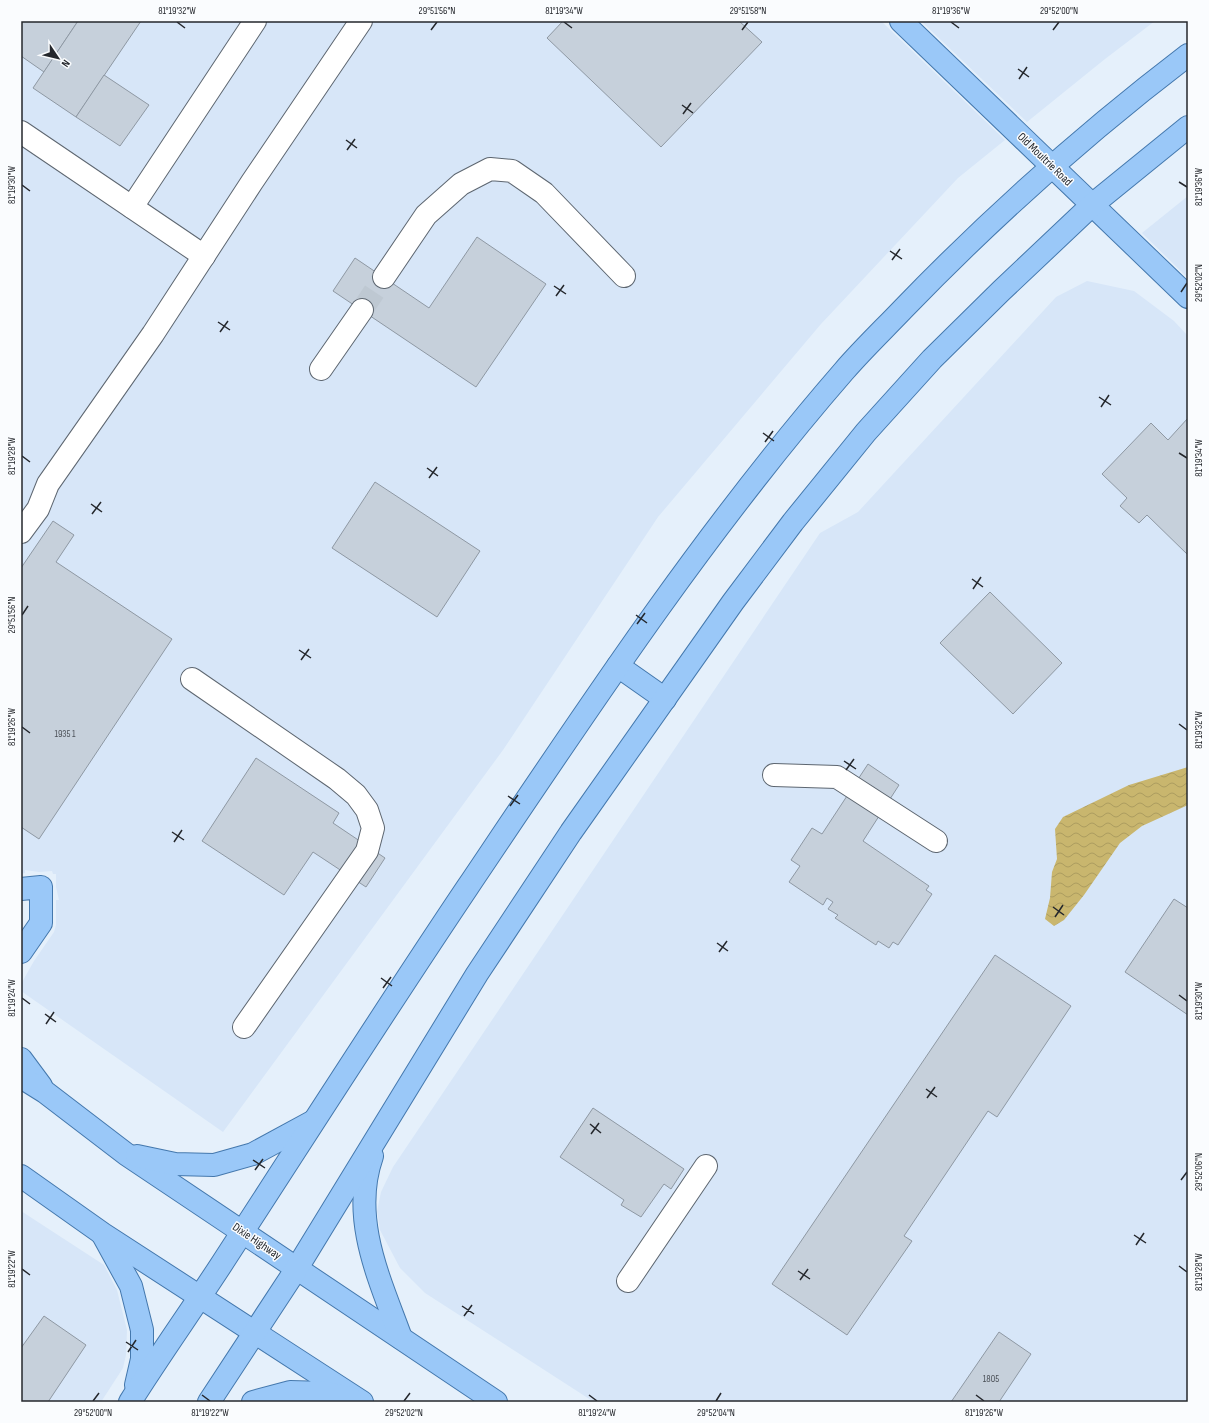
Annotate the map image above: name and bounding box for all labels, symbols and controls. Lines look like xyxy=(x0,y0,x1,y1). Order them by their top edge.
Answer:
text: 81°19'32"W xyxy=(158,5,196,17)
text: 29°51'56"N xyxy=(419,5,455,17)
text: 81°19'34"W xyxy=(545,5,583,17)
text: 29°51'58"N xyxy=(730,5,766,17)
text: 81°19'36"W xyxy=(932,5,970,17)
text: 29°52'00"N xyxy=(1040,5,1078,17)
north arrow xyxy=(38,38,78,78)
text: N xyxy=(59,57,73,70)
street label: Old Moultrie Road xyxy=(1014,129,1075,189)
text: 81°19'30"W xyxy=(6,166,18,204)
text: 81°19'36"W xyxy=(1193,168,1205,206)
text: 29°52'02"N xyxy=(1193,264,1205,302)
text: 81°19'28"W xyxy=(6,437,18,475)
text: 81°19'34"W xyxy=(1193,439,1205,477)
text: 29°51'56"N xyxy=(6,597,18,633)
text: 81°19'26"W xyxy=(6,708,18,746)
text: 81°19'32"W xyxy=(1193,711,1205,749)
house number: 1935 1 xyxy=(54,728,76,740)
text: 81°19'24"W xyxy=(6,979,18,1017)
text: 81°19'30"W xyxy=(1193,982,1205,1020)
text: 29°52'06"N xyxy=(1193,1153,1205,1191)
street label: Dixie Highway xyxy=(229,1220,284,1263)
text: 81°19'22"W xyxy=(6,1250,18,1288)
text: 81°19'28"W xyxy=(1193,1253,1205,1291)
house number: 1805 xyxy=(983,1373,999,1385)
text: 29°52'00"N xyxy=(74,1407,112,1419)
text: 81°19'22"W xyxy=(191,1407,229,1419)
text: 29°52'02"N xyxy=(385,1407,423,1419)
text: 81°19'24"W xyxy=(578,1407,616,1419)
text: 29°52'04"N xyxy=(697,1407,735,1419)
text: 81°19'26"W xyxy=(965,1407,1003,1419)

